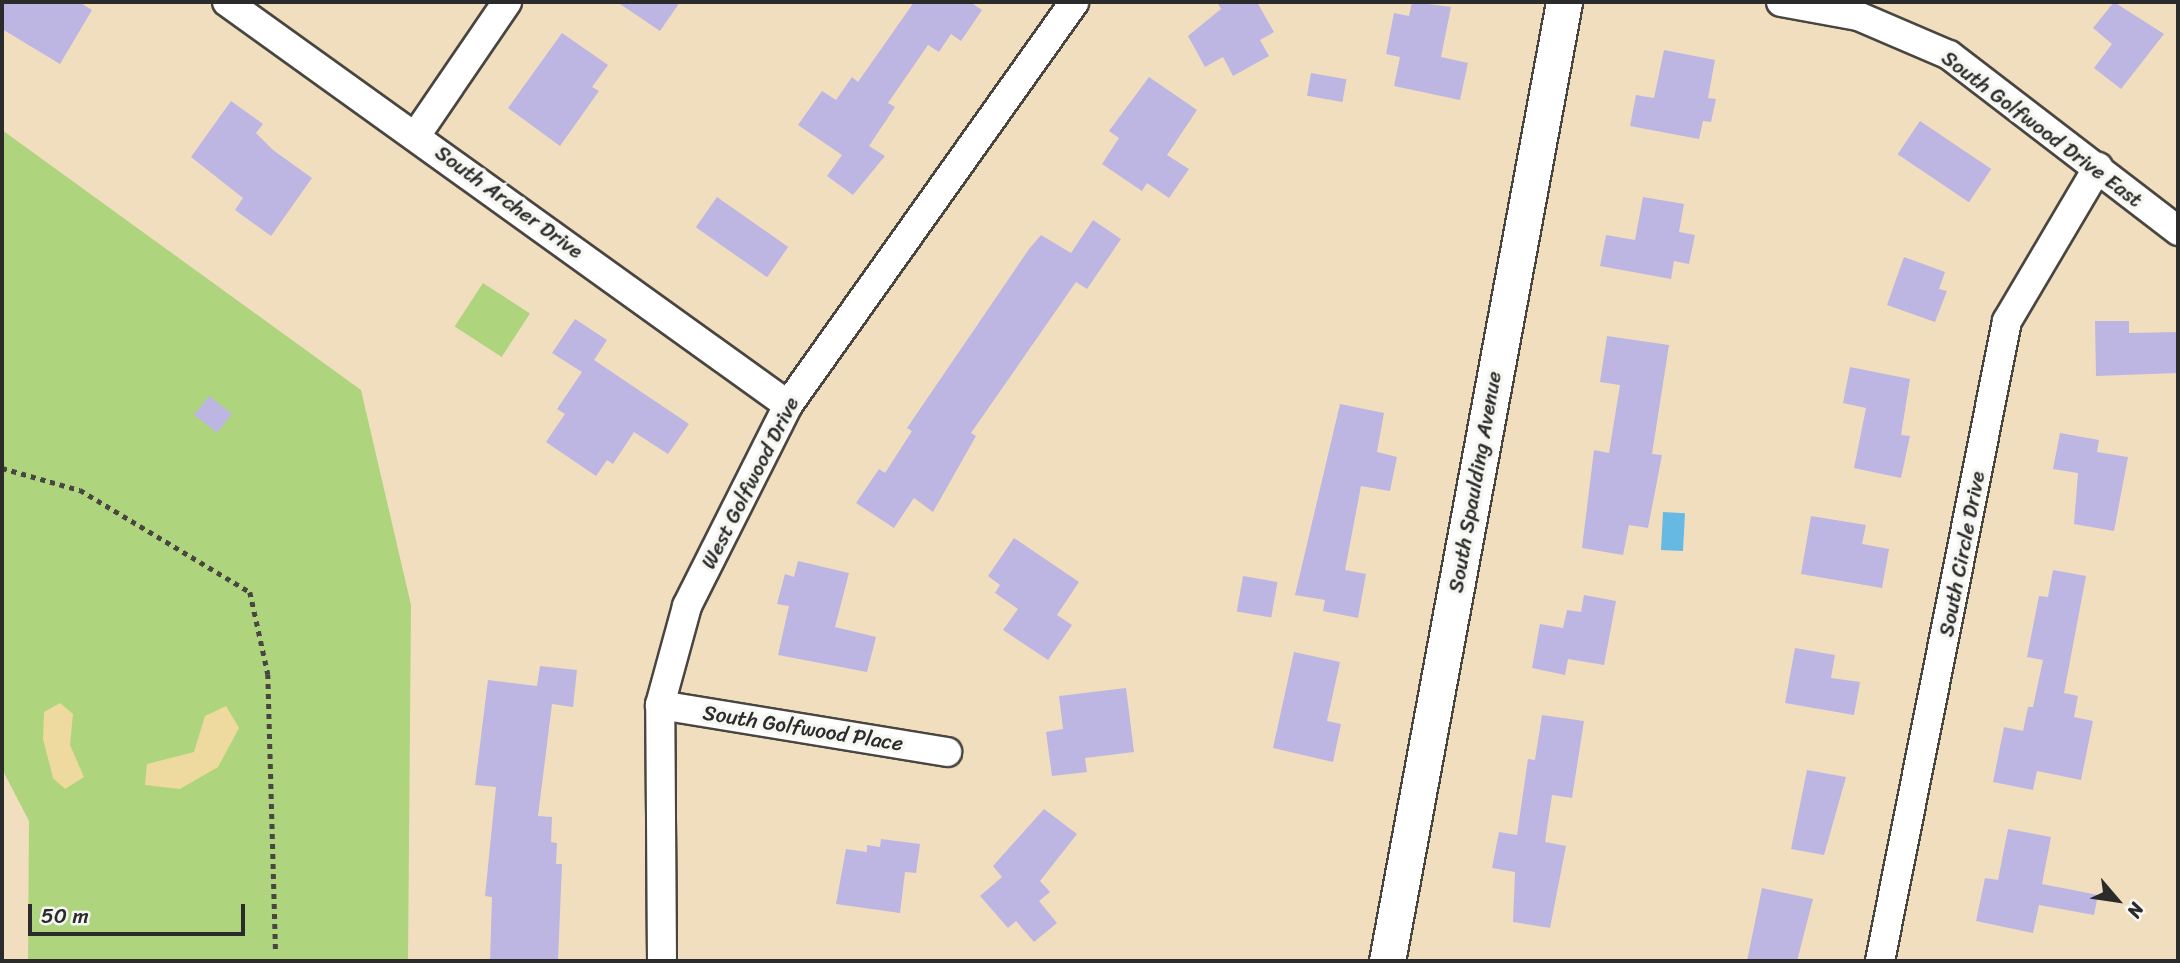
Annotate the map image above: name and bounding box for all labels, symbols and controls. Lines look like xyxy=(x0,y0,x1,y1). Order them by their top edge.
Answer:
street label: South Golfwood Drive East xyxy=(1936,45,2148,213)
street label: South Archer Drive xyxy=(430,140,588,264)
street label: South Spaulding Avenue xyxy=(1443,369,1507,595)
street label: West Golfwood Drive xyxy=(696,393,804,573)
street label: South Circle Drive xyxy=(1934,469,1990,639)
street label: South Golfwood Place xyxy=(701,700,905,756)
north arrow xyxy=(2082,865,2152,935)
scale bar xyxy=(32,890,248,934)
text: 50 m xyxy=(41,897,89,935)
text: N xyxy=(2118,897,2153,924)

